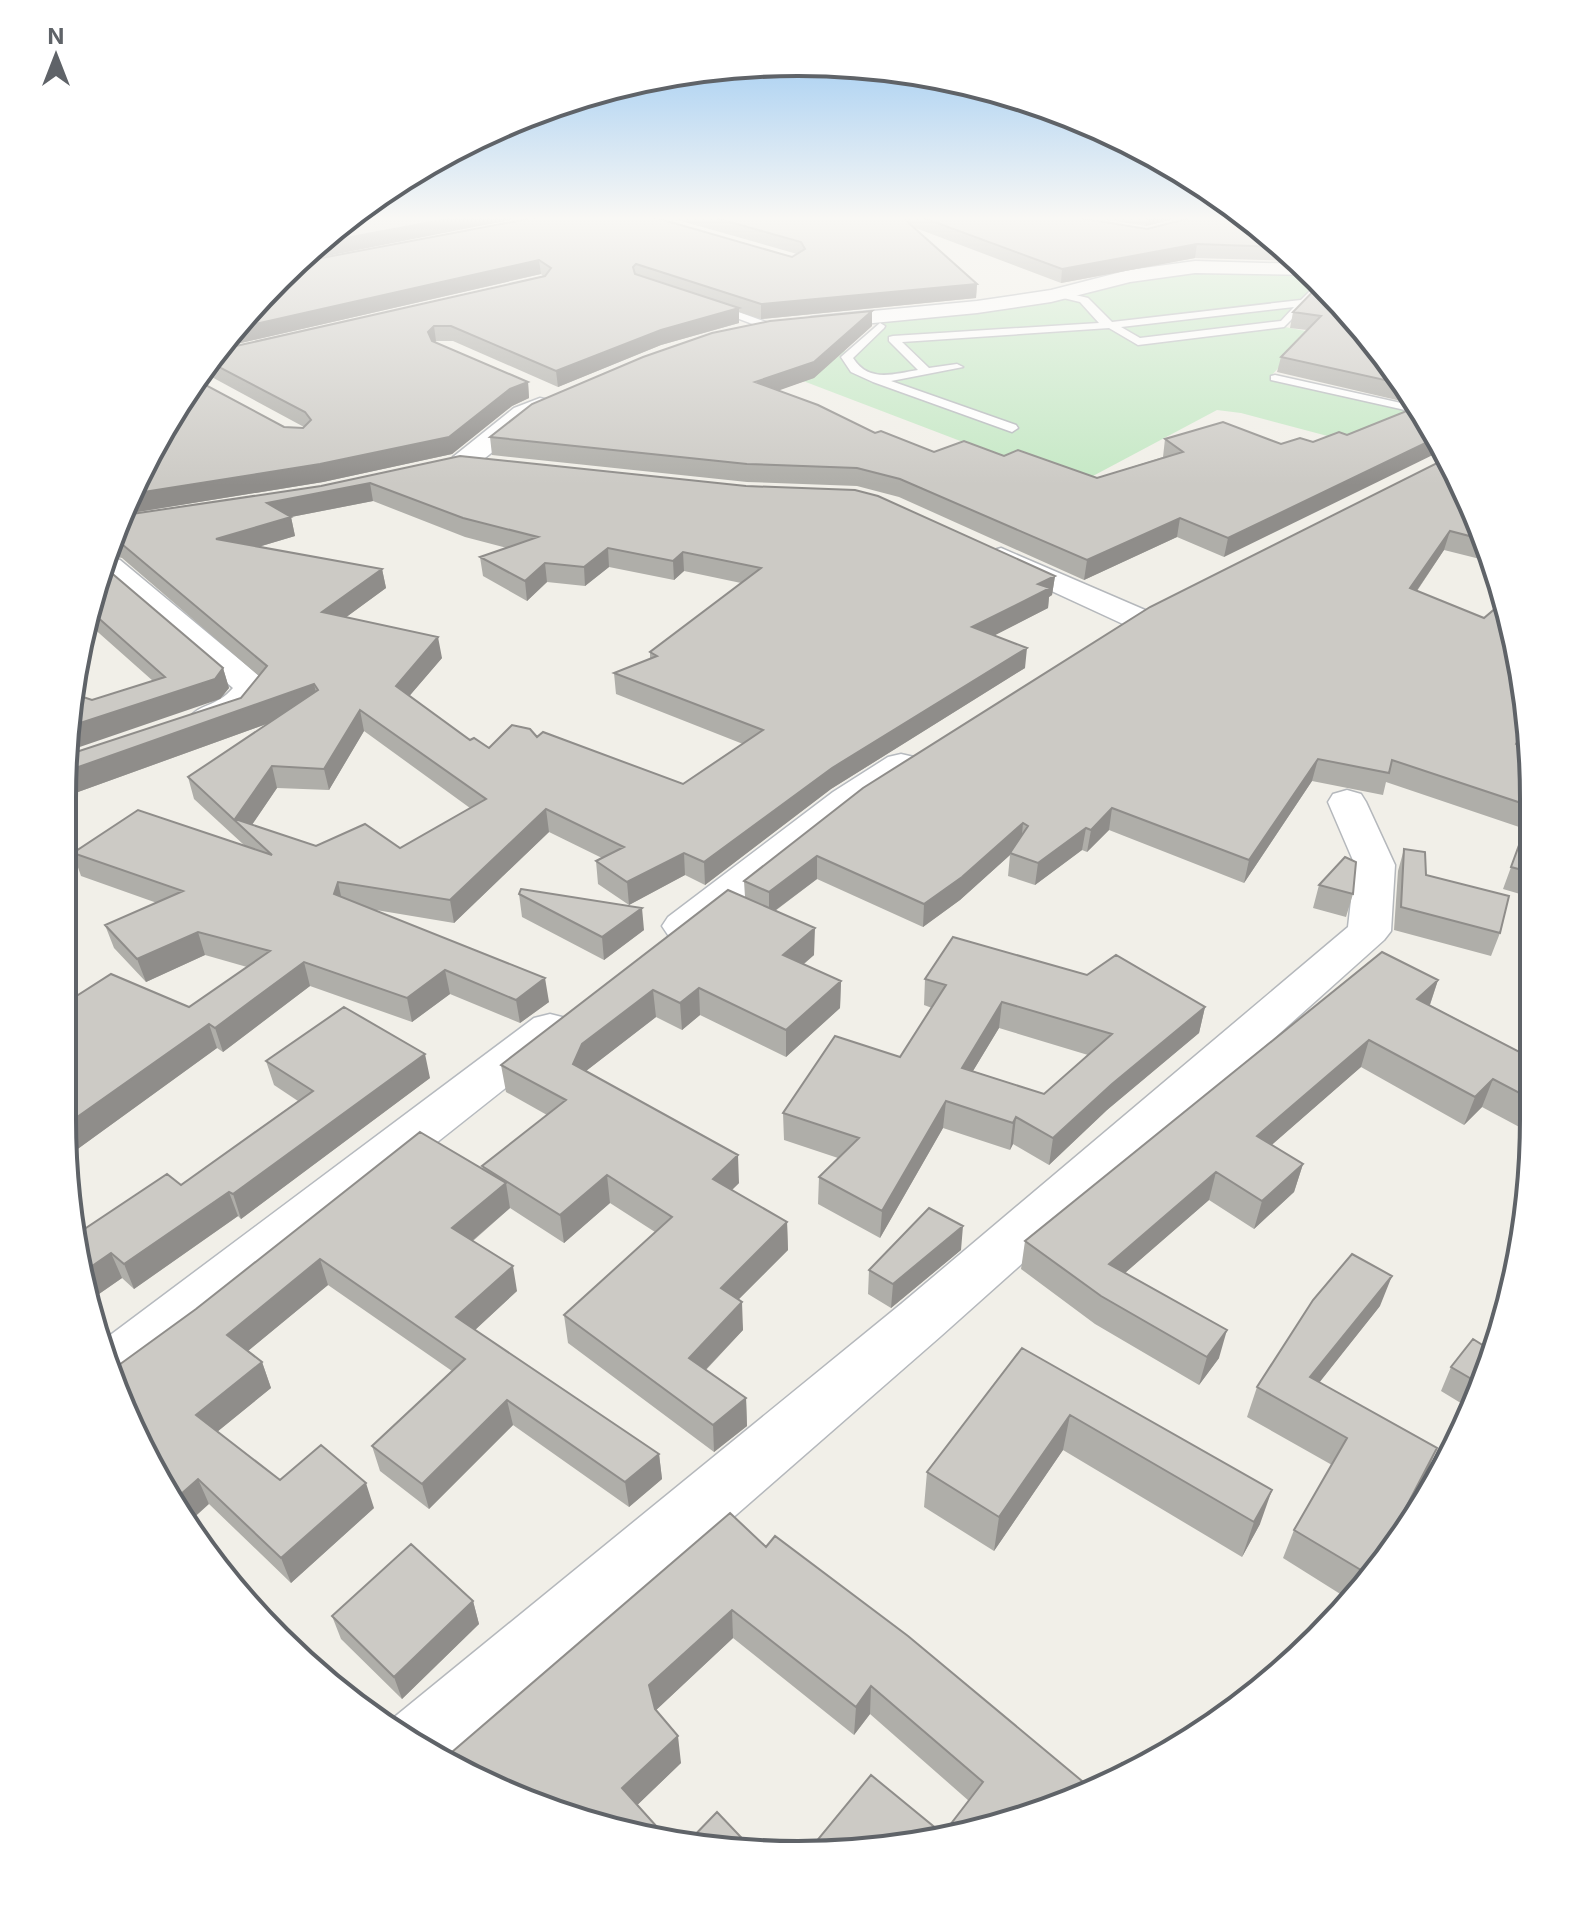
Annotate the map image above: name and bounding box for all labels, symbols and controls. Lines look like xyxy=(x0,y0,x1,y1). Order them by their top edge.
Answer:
north arrow xyxy=(16,16,96,96)
text: N xyxy=(48,23,64,49)

